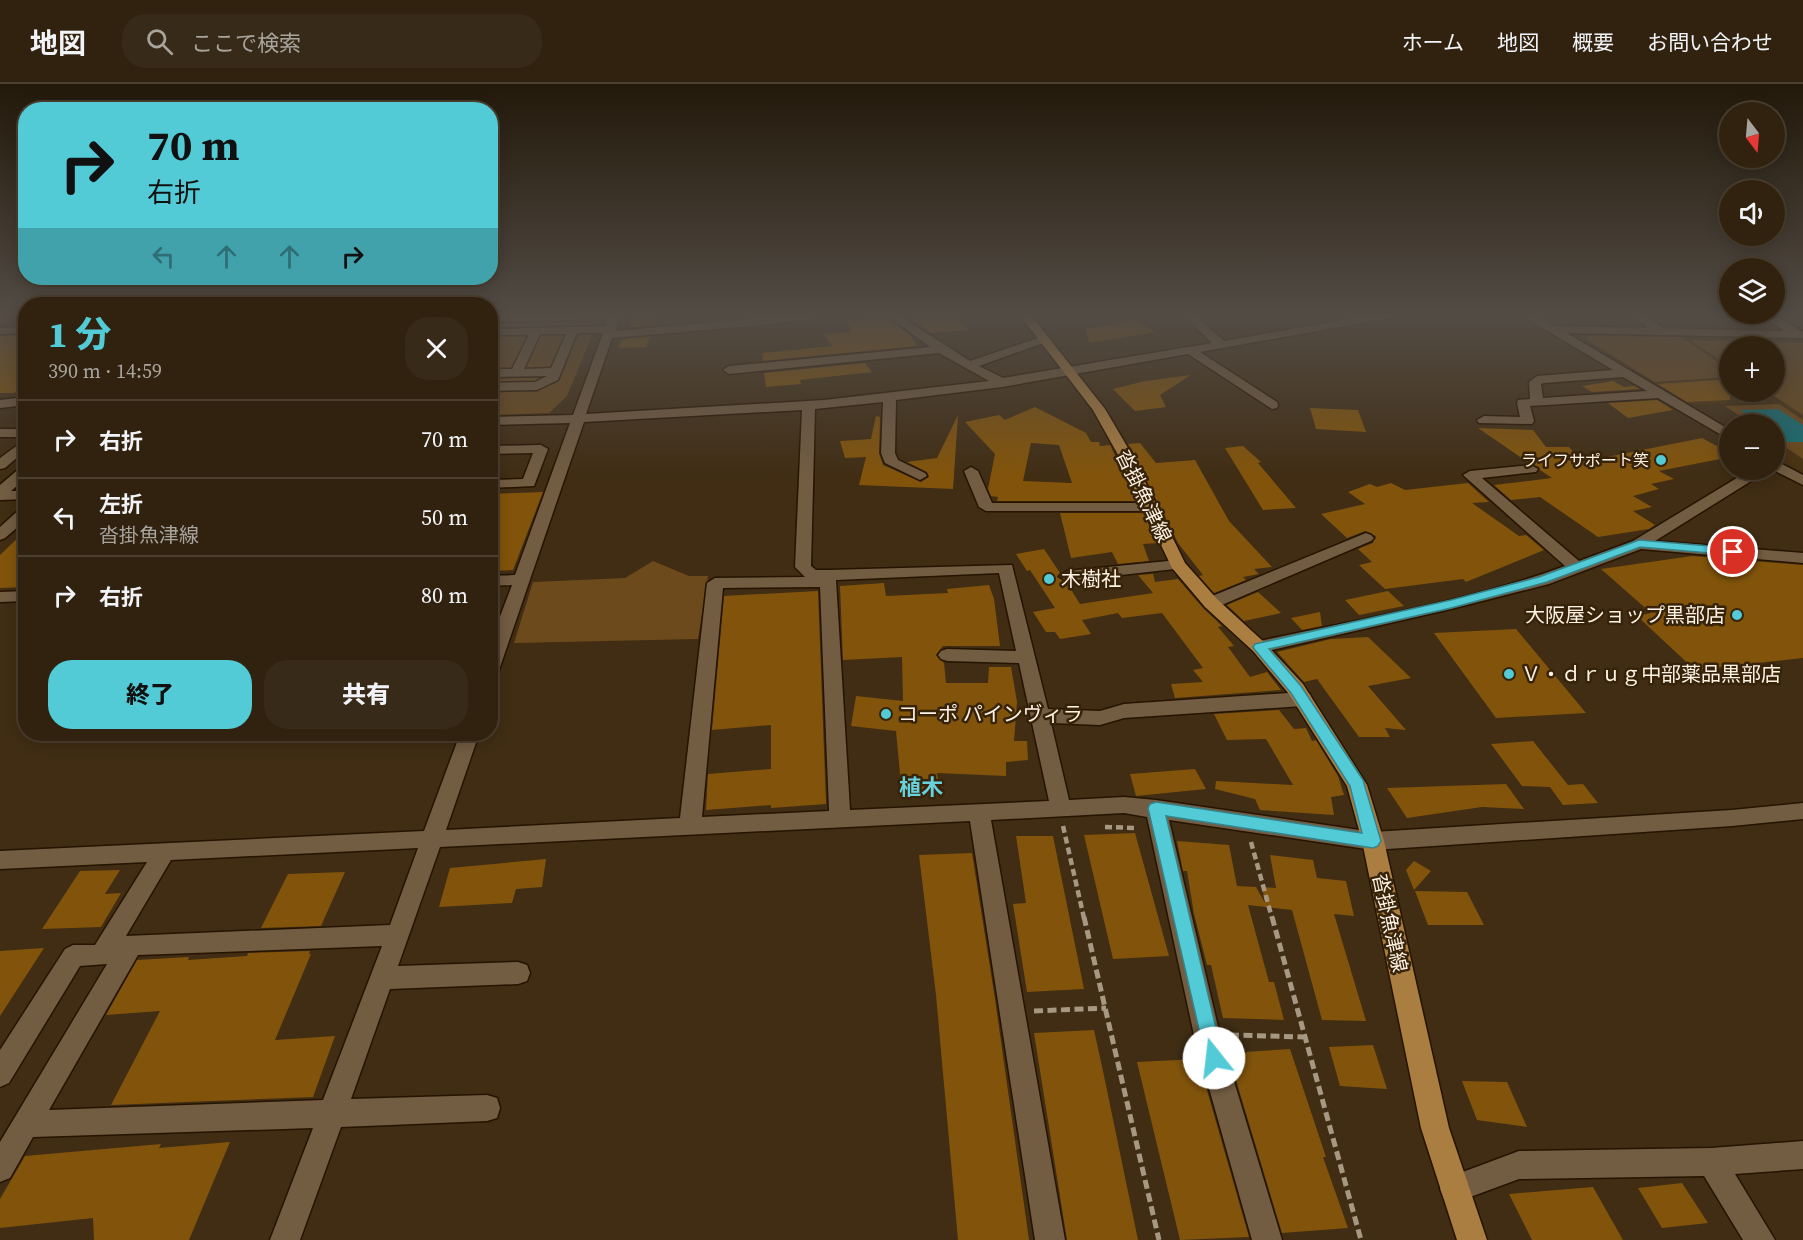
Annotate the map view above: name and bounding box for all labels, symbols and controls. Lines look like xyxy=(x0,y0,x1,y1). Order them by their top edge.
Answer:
search box xyxy=(122,14,542,68)
text: 地図 xyxy=(30,24,86,62)
icon: search xyxy=(143,25,176,58)
text: ここで検索 xyxy=(191,28,301,58)
text: ホーム xyxy=(1402,28,1464,57)
text: 地図 xyxy=(1497,28,1539,57)
text: 概要 xyxy=(1572,28,1614,57)
text: お問い合わせ xyxy=(1647,28,1773,57)
north arrow xyxy=(1719,102,1785,168)
map controls xyxy=(1719,102,1785,480)
text: 70 m xyxy=(147,116,240,174)
icon: right xyxy=(48,126,126,204)
text: 右折 xyxy=(147,174,201,211)
button: sound xyxy=(1719,180,1785,246)
icon: left xyxy=(147,240,180,273)
icon: ahead xyxy=(210,240,243,273)
icon: ahead xyxy=(273,240,306,273)
icon: right xyxy=(336,240,369,273)
button: layers xyxy=(1719,258,1785,324)
text: 1 分 xyxy=(48,310,111,359)
button: close xyxy=(405,317,468,380)
button: + xyxy=(1719,336,1785,402)
text: 390 m · 14:59 xyxy=(48,357,162,385)
button: − xyxy=(1719,414,1785,480)
icon: right xyxy=(48,423,81,456)
text: 70 m xyxy=(421,424,468,454)
text: 右折 xyxy=(99,426,143,456)
street label: 沓掛魚津線 xyxy=(1109,445,1179,547)
place label: ライフサポート笑 xyxy=(1521,449,1649,471)
marker: ライフサポート笑 xyxy=(1654,453,1668,467)
text: 左折 xyxy=(99,489,143,519)
icon: left xyxy=(48,501,81,534)
text: 50 m xyxy=(421,502,468,532)
text: 沓掛魚津線 xyxy=(99,521,199,549)
pin xyxy=(1707,526,1758,577)
icon: arrive xyxy=(1716,535,1749,568)
place label: 木樹社 xyxy=(1061,565,1121,593)
marker: 木樹社 xyxy=(1042,572,1056,586)
icon: right xyxy=(48,579,81,612)
text: 80 m xyxy=(421,580,468,610)
text: 右折 xyxy=(99,582,143,612)
place label: 大阪屋ショップ黒部店 xyxy=(1525,601,1725,629)
marker: 大阪屋ショップ黒部店 xyxy=(1730,608,1744,622)
button: 終了 xyxy=(48,660,252,729)
button: 共有 xyxy=(264,660,468,729)
place label: Ｖ・ｄｒｕｇ中部薬品黒部店 xyxy=(1521,660,1781,688)
marker: Ｖ・ｄｒｕｇ中部薬品黒部店 xyxy=(1502,667,1516,681)
place label: コーポ パインヴィラ xyxy=(898,700,1083,728)
marker: コーポ パインヴィラ xyxy=(879,707,893,721)
district label: 植木 xyxy=(899,772,943,802)
street label: 沓掛魚津線 xyxy=(1366,871,1414,975)
position arrow xyxy=(1182,1026,1246,1090)

